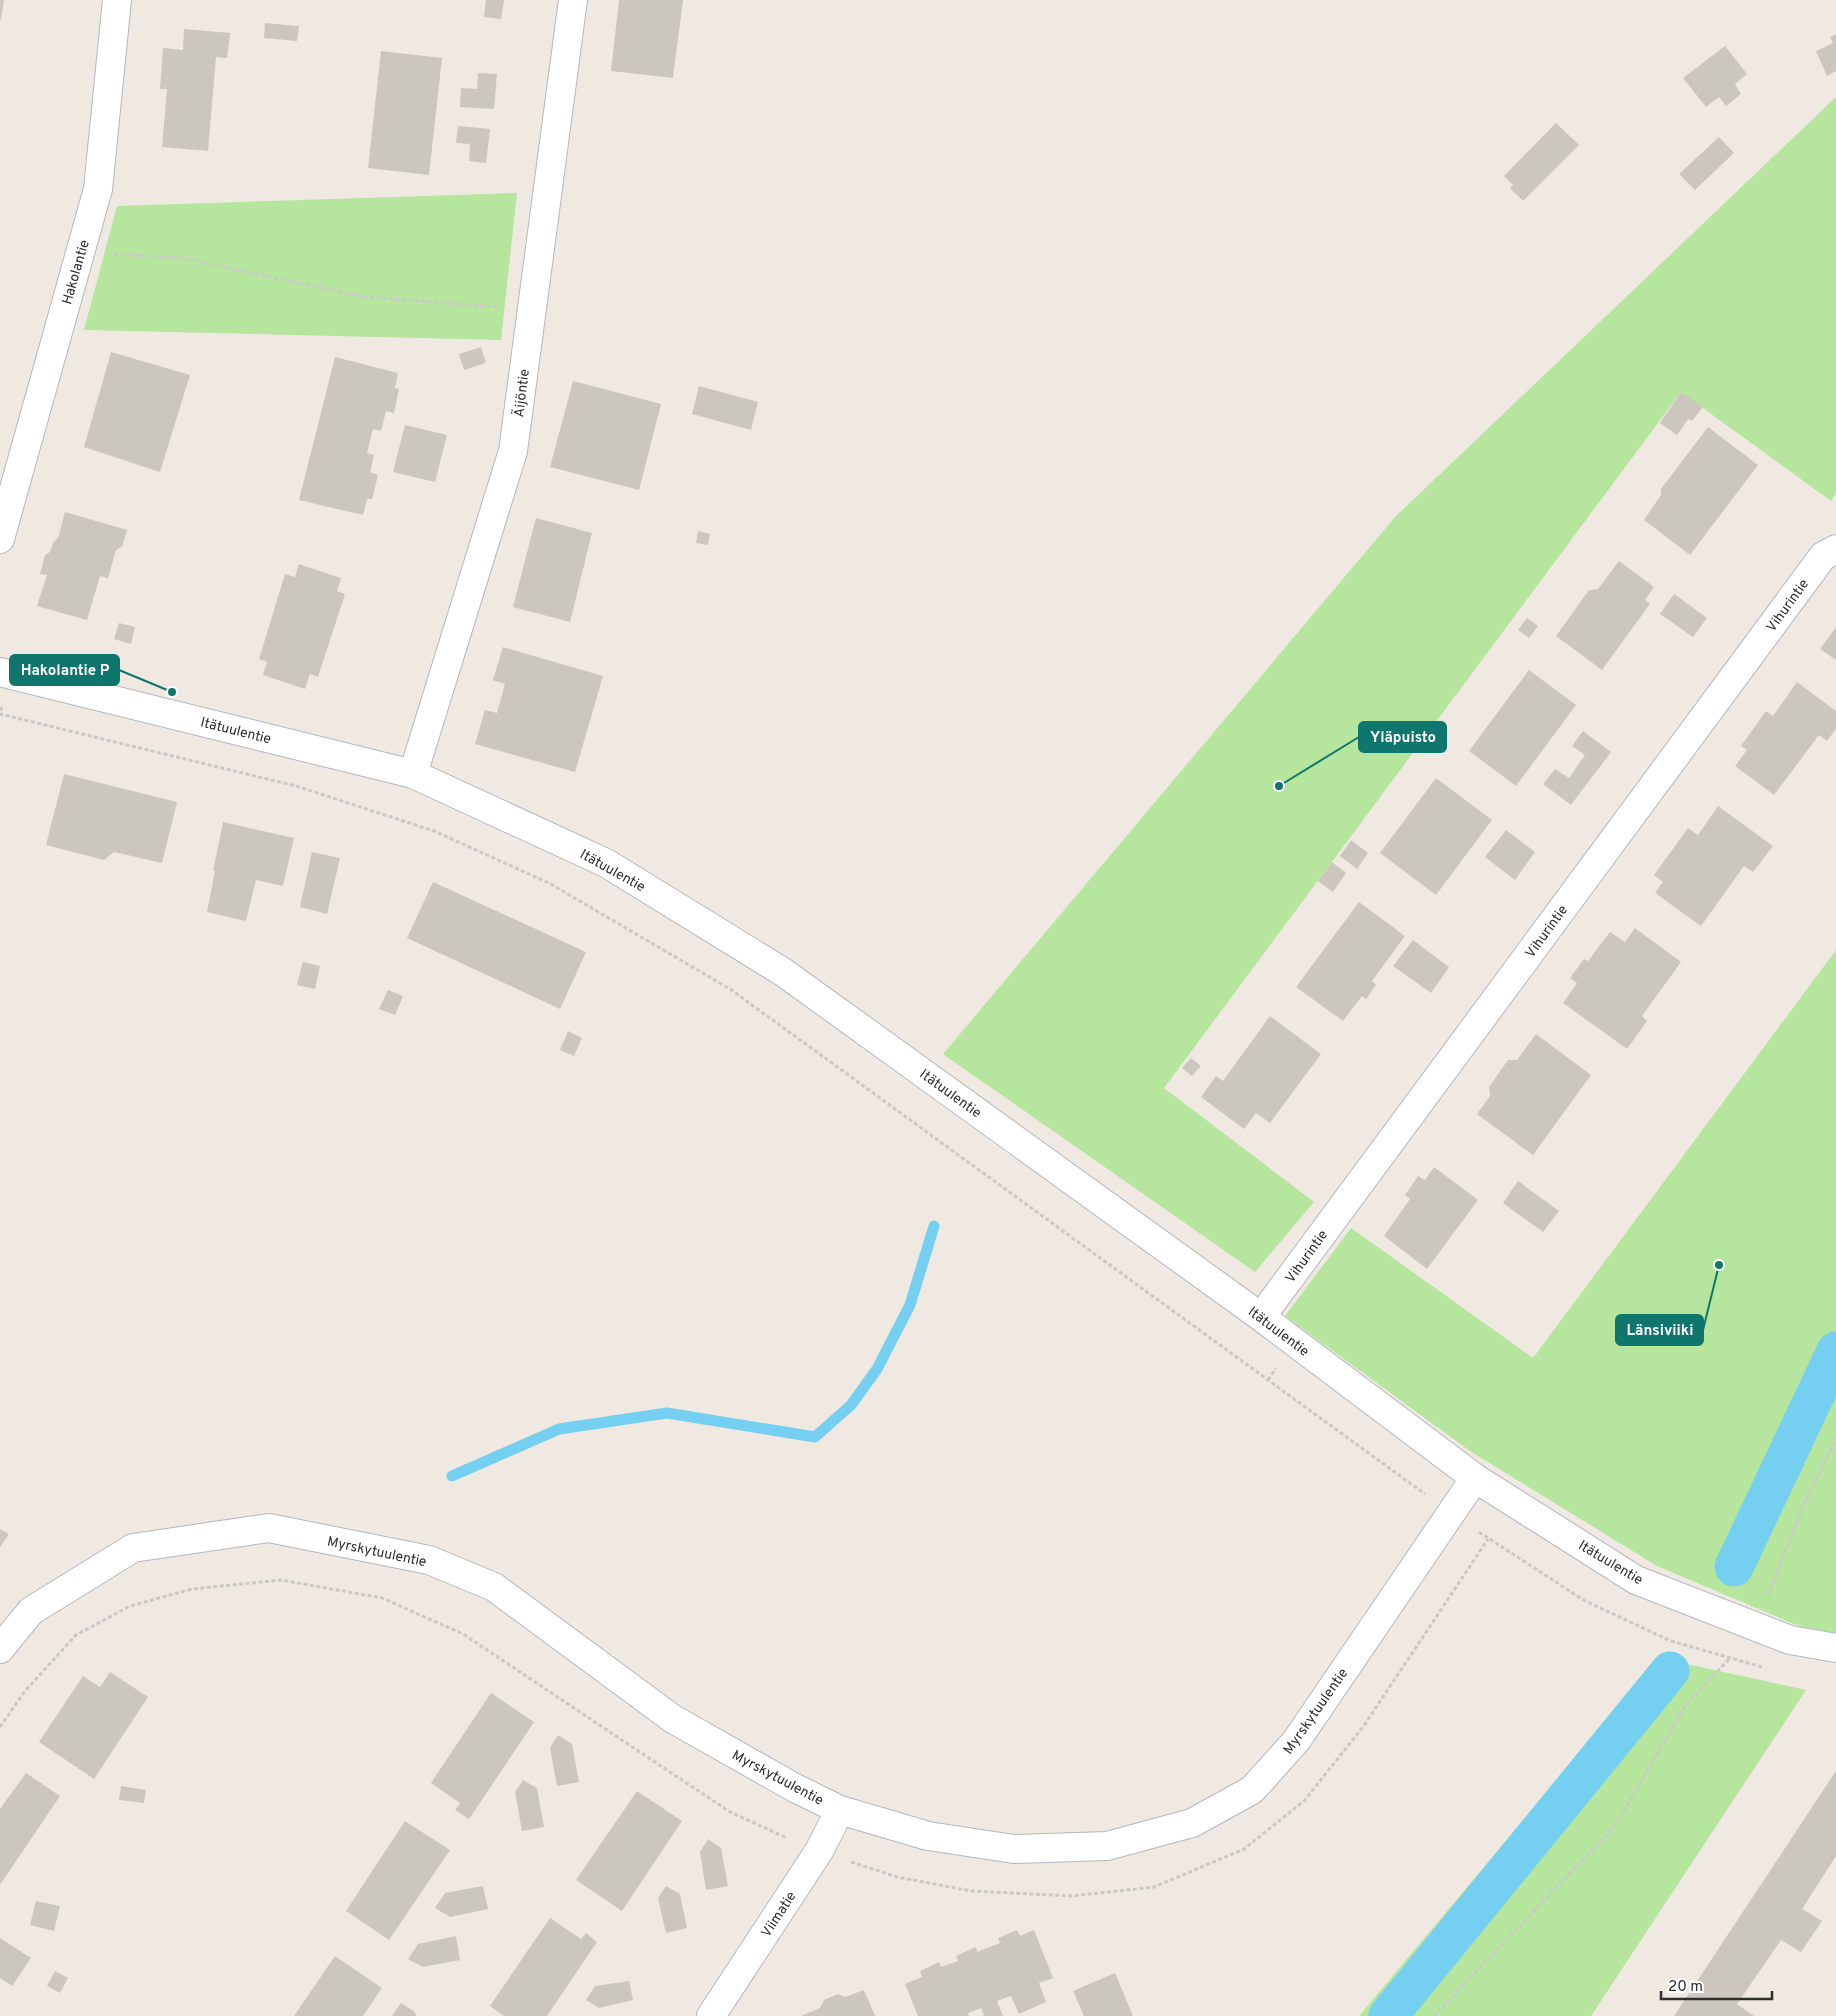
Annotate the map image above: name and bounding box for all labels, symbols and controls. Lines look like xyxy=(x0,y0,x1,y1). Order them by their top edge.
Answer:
street label: Hakolantie xyxy=(59,238,94,307)
street label: Äijöntie xyxy=(510,368,534,418)
street label: Vihurintie xyxy=(1763,576,1813,636)
callout: Hakolantie P xyxy=(10,655,119,685)
text: Hakolantie P xyxy=(21,662,110,681)
street label: Itätuulentie xyxy=(199,714,273,748)
callout: Yläpuisto xyxy=(1359,722,1446,752)
text: Yläpuisto xyxy=(1370,729,1436,748)
street label: Itätuulentie xyxy=(577,846,648,896)
street label: Vihurintie xyxy=(1522,902,1572,962)
street label: Itätuulentie xyxy=(916,1066,984,1122)
street label: Vihurintie xyxy=(1282,1227,1332,1287)
street label: Itätuulentie xyxy=(1244,1304,1312,1361)
callout: Länsiviiki xyxy=(1616,1315,1703,1345)
text: Länsiviiki xyxy=(1627,1322,1693,1341)
street label: Myrskytuulentie xyxy=(325,1534,428,1571)
street label: Itätuulentie xyxy=(1575,1537,1646,1589)
street label: Myrskytuulentie xyxy=(1280,1666,1352,1758)
street label: Myrskytuulentie xyxy=(729,1747,826,1810)
street label: Viimatie xyxy=(758,1889,800,1941)
scale bar xyxy=(1661,1968,1772,2000)
text: 20 m xyxy=(1668,1978,1703,1997)

